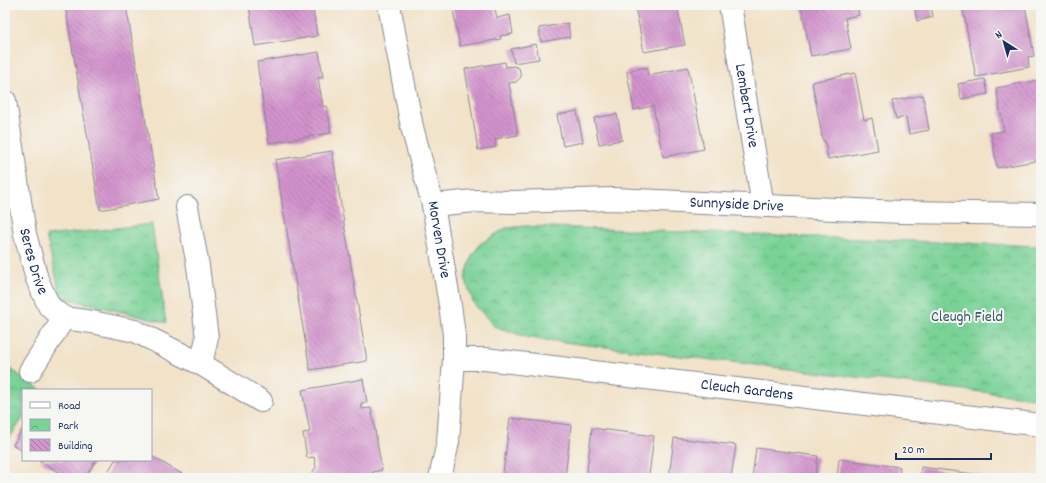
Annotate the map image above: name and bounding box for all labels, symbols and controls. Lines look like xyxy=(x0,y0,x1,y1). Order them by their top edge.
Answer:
north arrow xyxy=(984,22,1024,62)
text: N xyxy=(992,27,1007,44)
street label: Lembert Drive xyxy=(728,62,765,149)
street label: Sunnyside Drive xyxy=(689,191,784,218)
street label: Morven Drive xyxy=(421,199,457,280)
street label: Seres Drive xyxy=(13,227,54,298)
park label: Cleugh Field xyxy=(931,306,1003,329)
street label: Cleuch Gardens xyxy=(699,373,795,407)
legend xyxy=(22,389,152,461)
text: Road xyxy=(58,398,80,415)
text: Park xyxy=(58,418,79,435)
scale bar xyxy=(896,435,991,461)
text: Building xyxy=(58,438,93,455)
text: 20 m xyxy=(902,442,925,459)

